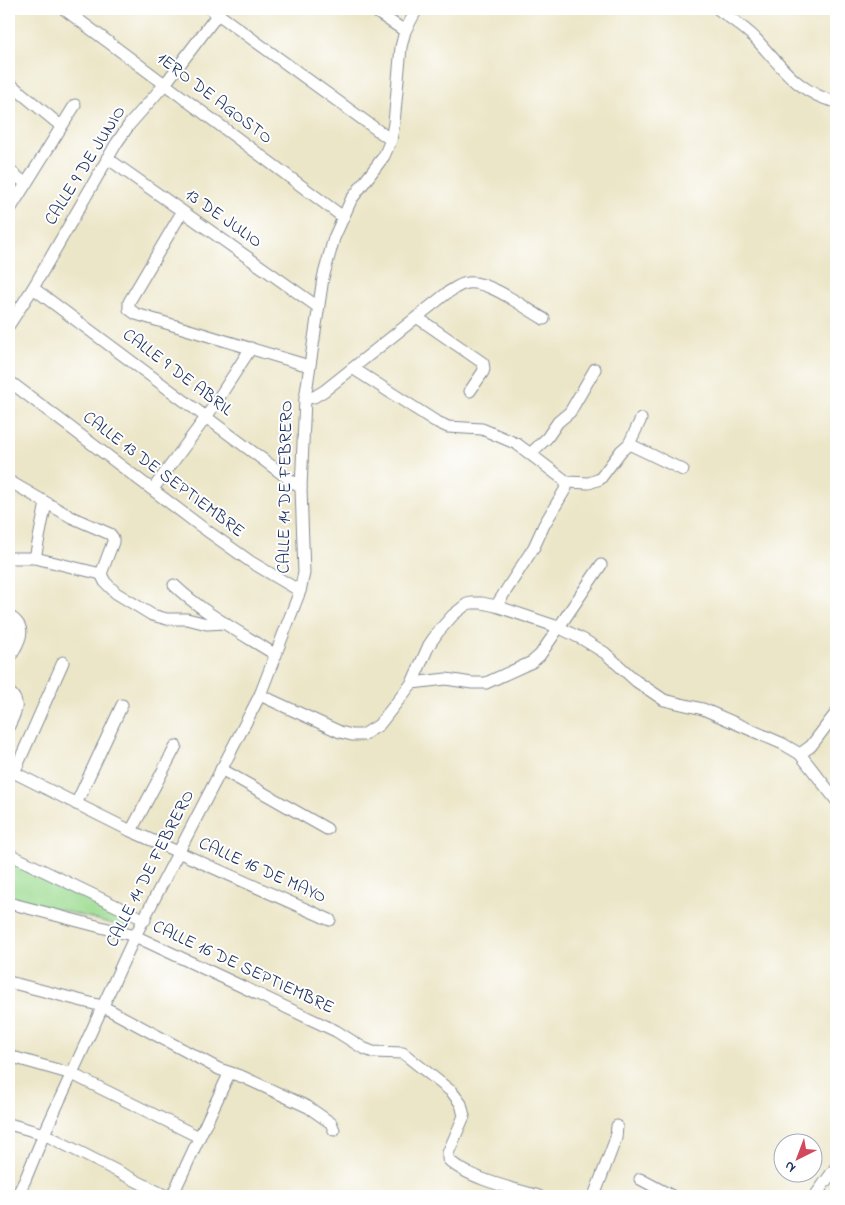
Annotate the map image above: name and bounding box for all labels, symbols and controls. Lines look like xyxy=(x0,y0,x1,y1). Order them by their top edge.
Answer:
street label: 1ERO DE AGOSTO xyxy=(151,47,277,151)
street label: CALLE 9 DE JUNIO xyxy=(39,101,133,231)
street label: 13 DE JULIO xyxy=(179,183,267,255)
street label: CALLE 9 DE ABRIL xyxy=(116,323,238,423)
street label: CALLE 14 DE FEBRERO xyxy=(271,400,301,574)
street label: CALLE 13 DE SEPTIEMBRE xyxy=(76,405,250,545)
street label: CALLE 14 DE FEBRERO xyxy=(100,786,202,952)
street label: CALLE 16 DE MAYO xyxy=(194,831,330,911)
street label: CALLE 16 DE SEPTIEMBRE xyxy=(148,914,338,1022)
north arrow xyxy=(772,1132,822,1182)
text: N xyxy=(780,1156,801,1178)

